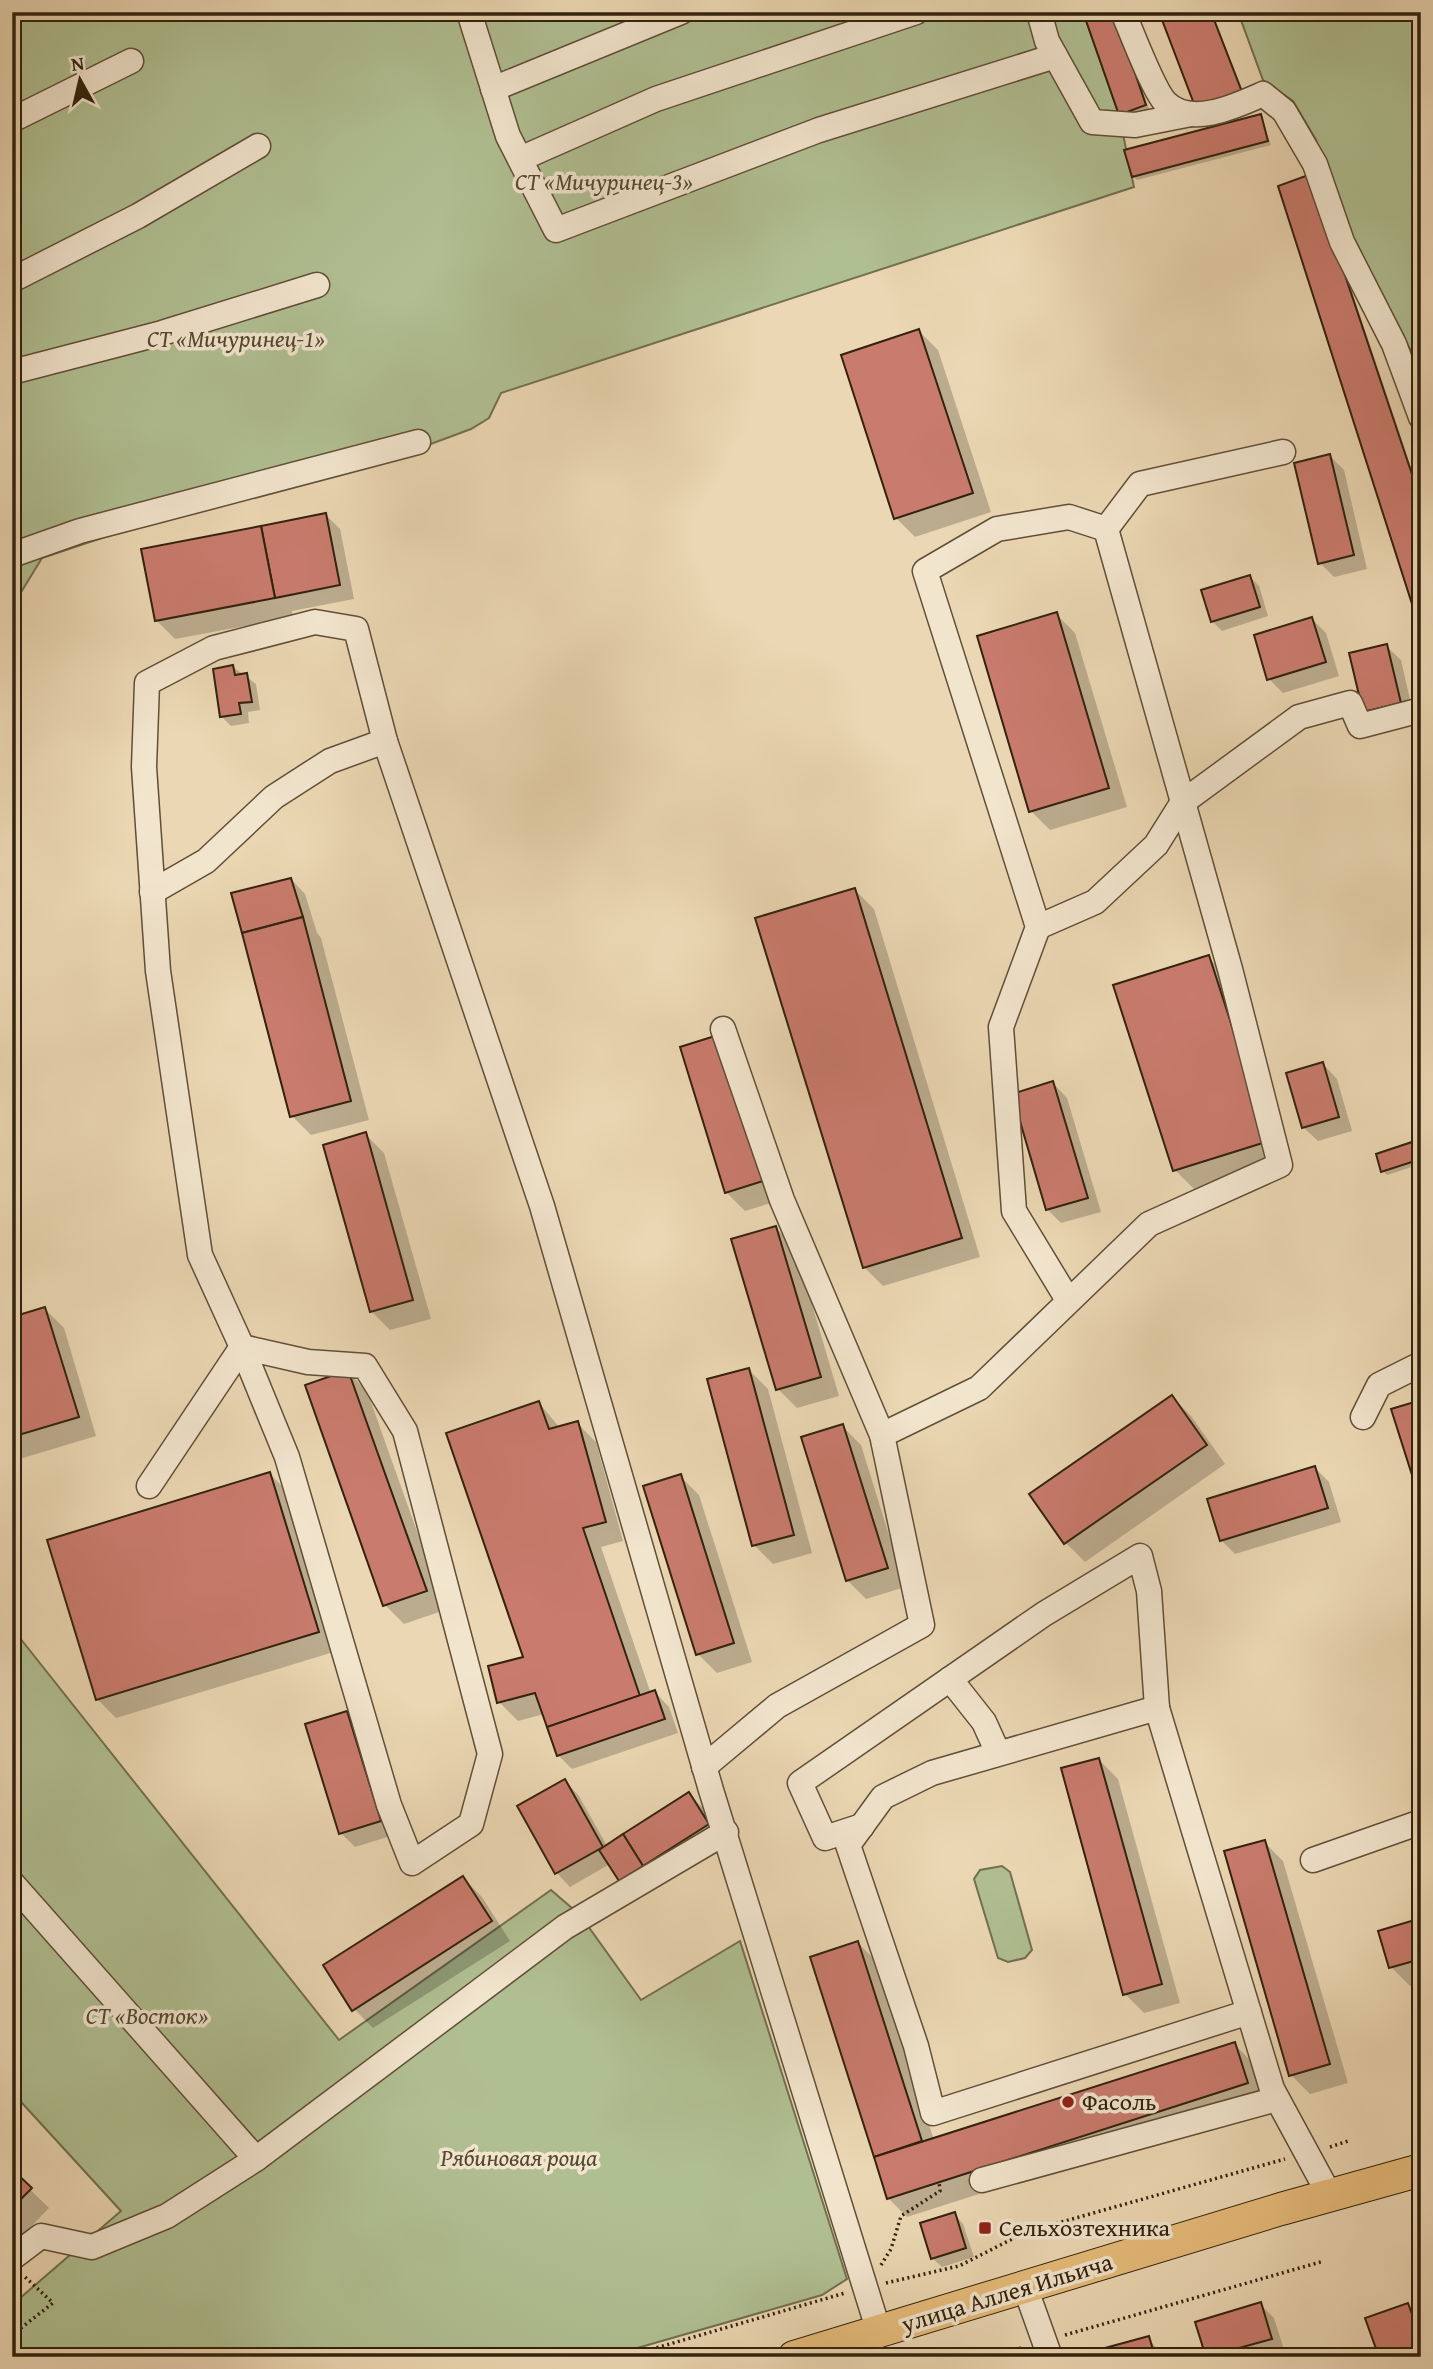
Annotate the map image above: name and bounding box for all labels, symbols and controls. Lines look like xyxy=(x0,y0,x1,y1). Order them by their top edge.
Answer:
north arrow xyxy=(46,46,116,116)
text: N xyxy=(69,48,86,78)
park label: СТ «Мичуринец-3» xyxy=(515,164,693,199)
park label: СТ «Мичуринец-1» xyxy=(147,321,325,356)
park label: СТ «Восток» xyxy=(86,1998,208,2033)
place label: Фасоль xyxy=(1082,2084,1156,2119)
marker: Фасоль xyxy=(1060,2094,1076,2110)
park label: Рябиновая роща xyxy=(440,2140,597,2175)
place label: Сельхозтехника xyxy=(999,2210,1171,2245)
marker: Сельхозтехника xyxy=(977,2220,993,2236)
street label: улица Аллея Ильича xyxy=(896,2244,1117,2342)

